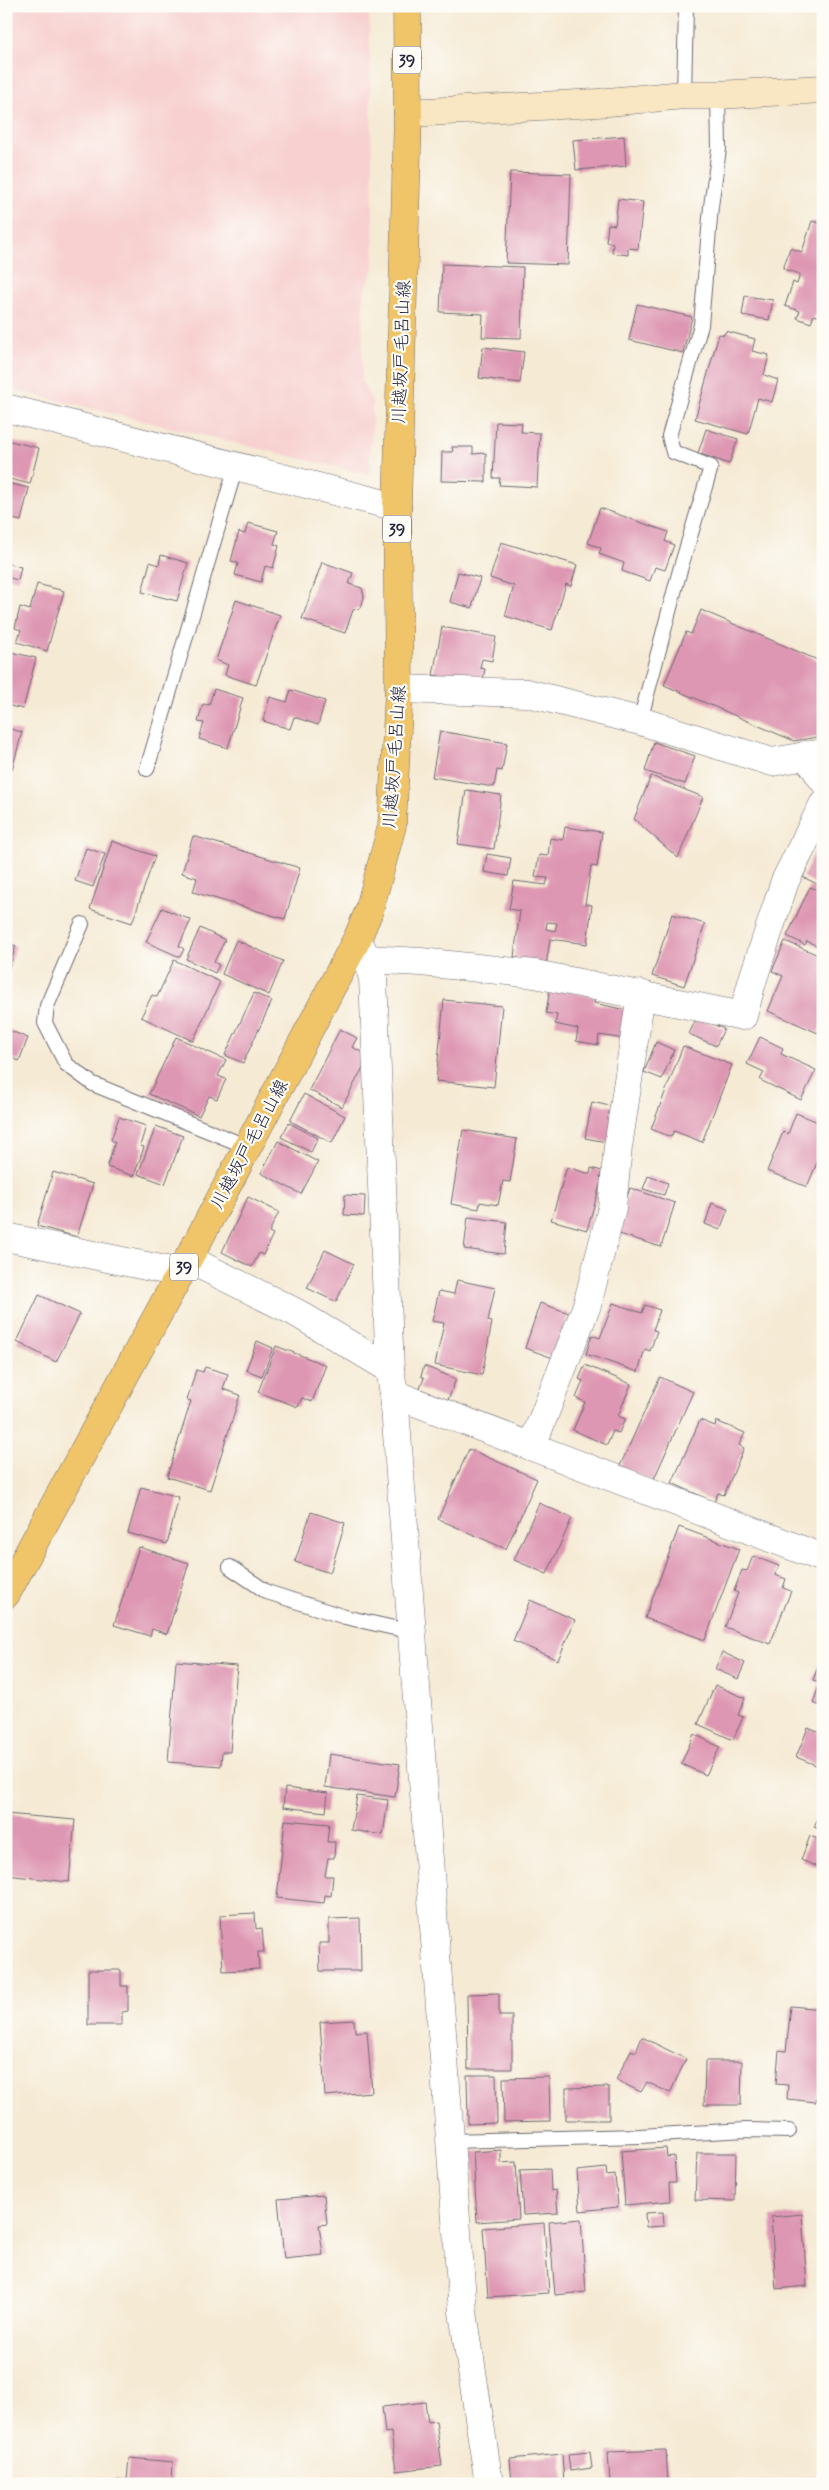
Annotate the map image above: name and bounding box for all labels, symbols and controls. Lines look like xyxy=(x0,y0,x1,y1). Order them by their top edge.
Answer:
road number: 39 xyxy=(393,46,421,74)
street label: 川越坂戸毛呂山線 xyxy=(387,280,417,424)
road number: 39 xyxy=(383,516,411,542)
street label: 川越坂戸毛呂山線 xyxy=(378,684,412,830)
street label: 川越坂戸毛呂山線 xyxy=(205,1075,294,1214)
road number: 39 xyxy=(170,1254,198,1280)

